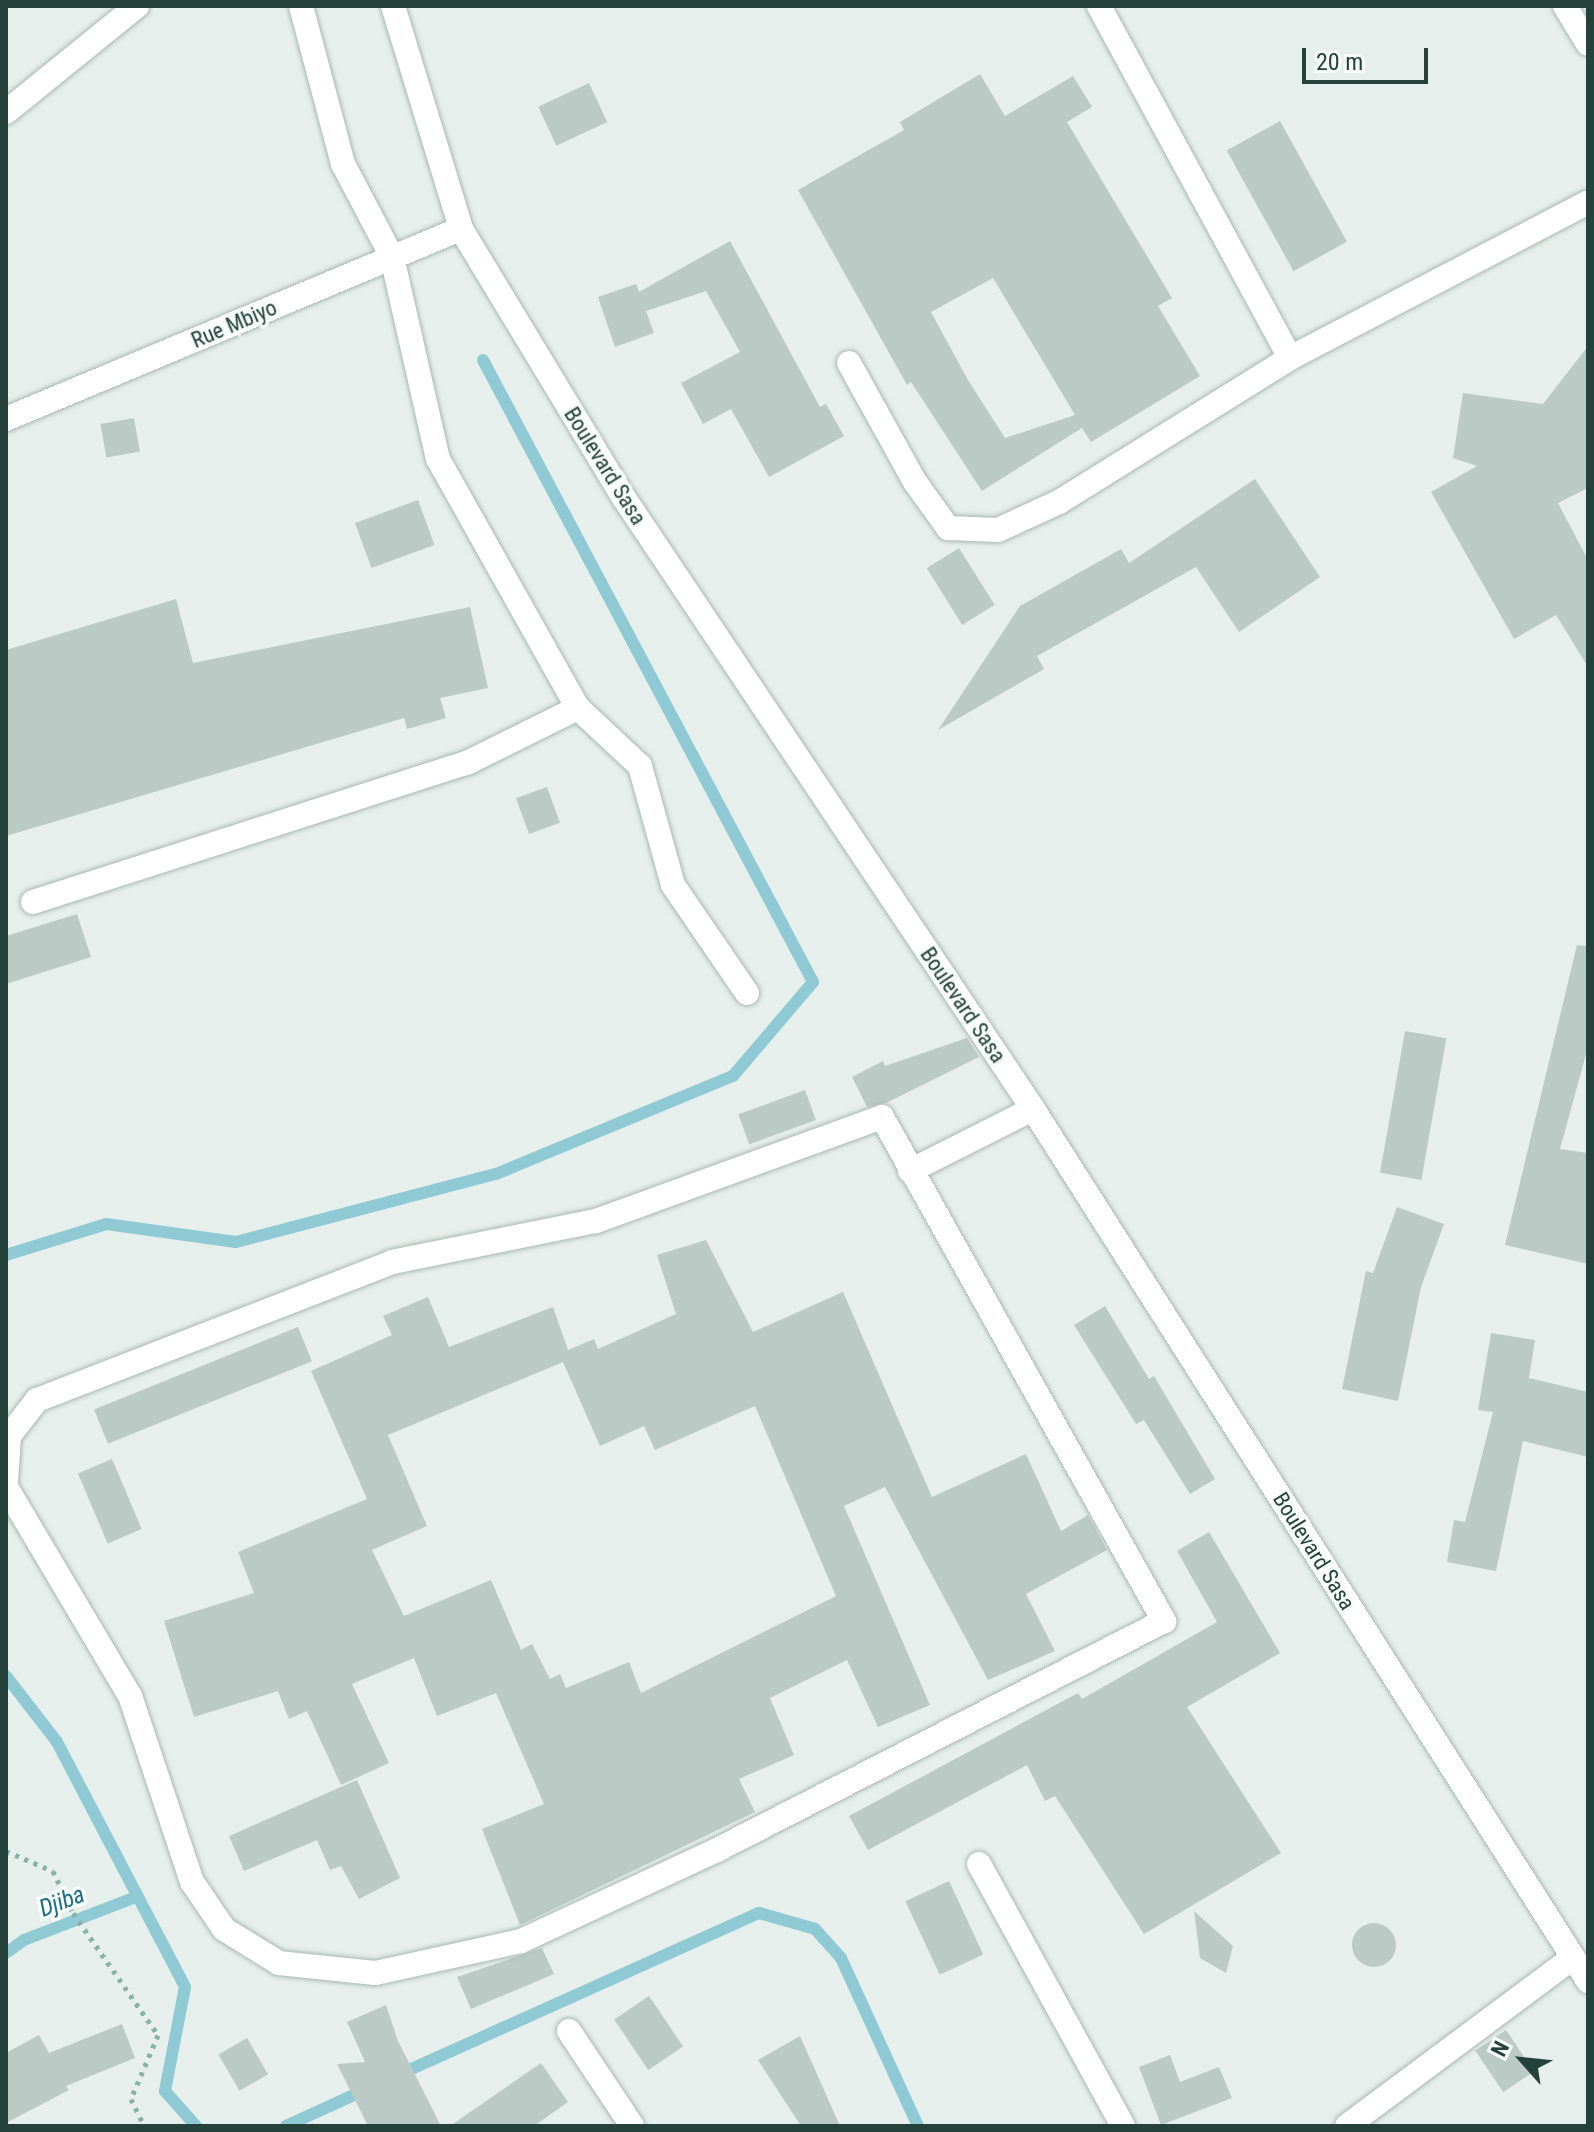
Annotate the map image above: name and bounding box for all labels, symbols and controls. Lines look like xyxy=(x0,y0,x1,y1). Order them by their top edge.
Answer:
scale bar xyxy=(1306,32,1432,82)
text: 20 m xyxy=(1316,48,1363,76)
street label: Rue Mbiyo xyxy=(187,294,281,354)
street label: Boulevard Sasa xyxy=(558,402,652,530)
street label: Boulevard Sasa xyxy=(915,942,1011,1068)
street label: Boulevard Sasa xyxy=(1267,1487,1361,1615)
water label: Djiba xyxy=(35,1880,89,1924)
north arrow xyxy=(1482,2020,1562,2100)
text: N xyxy=(1486,2037,1514,2061)

